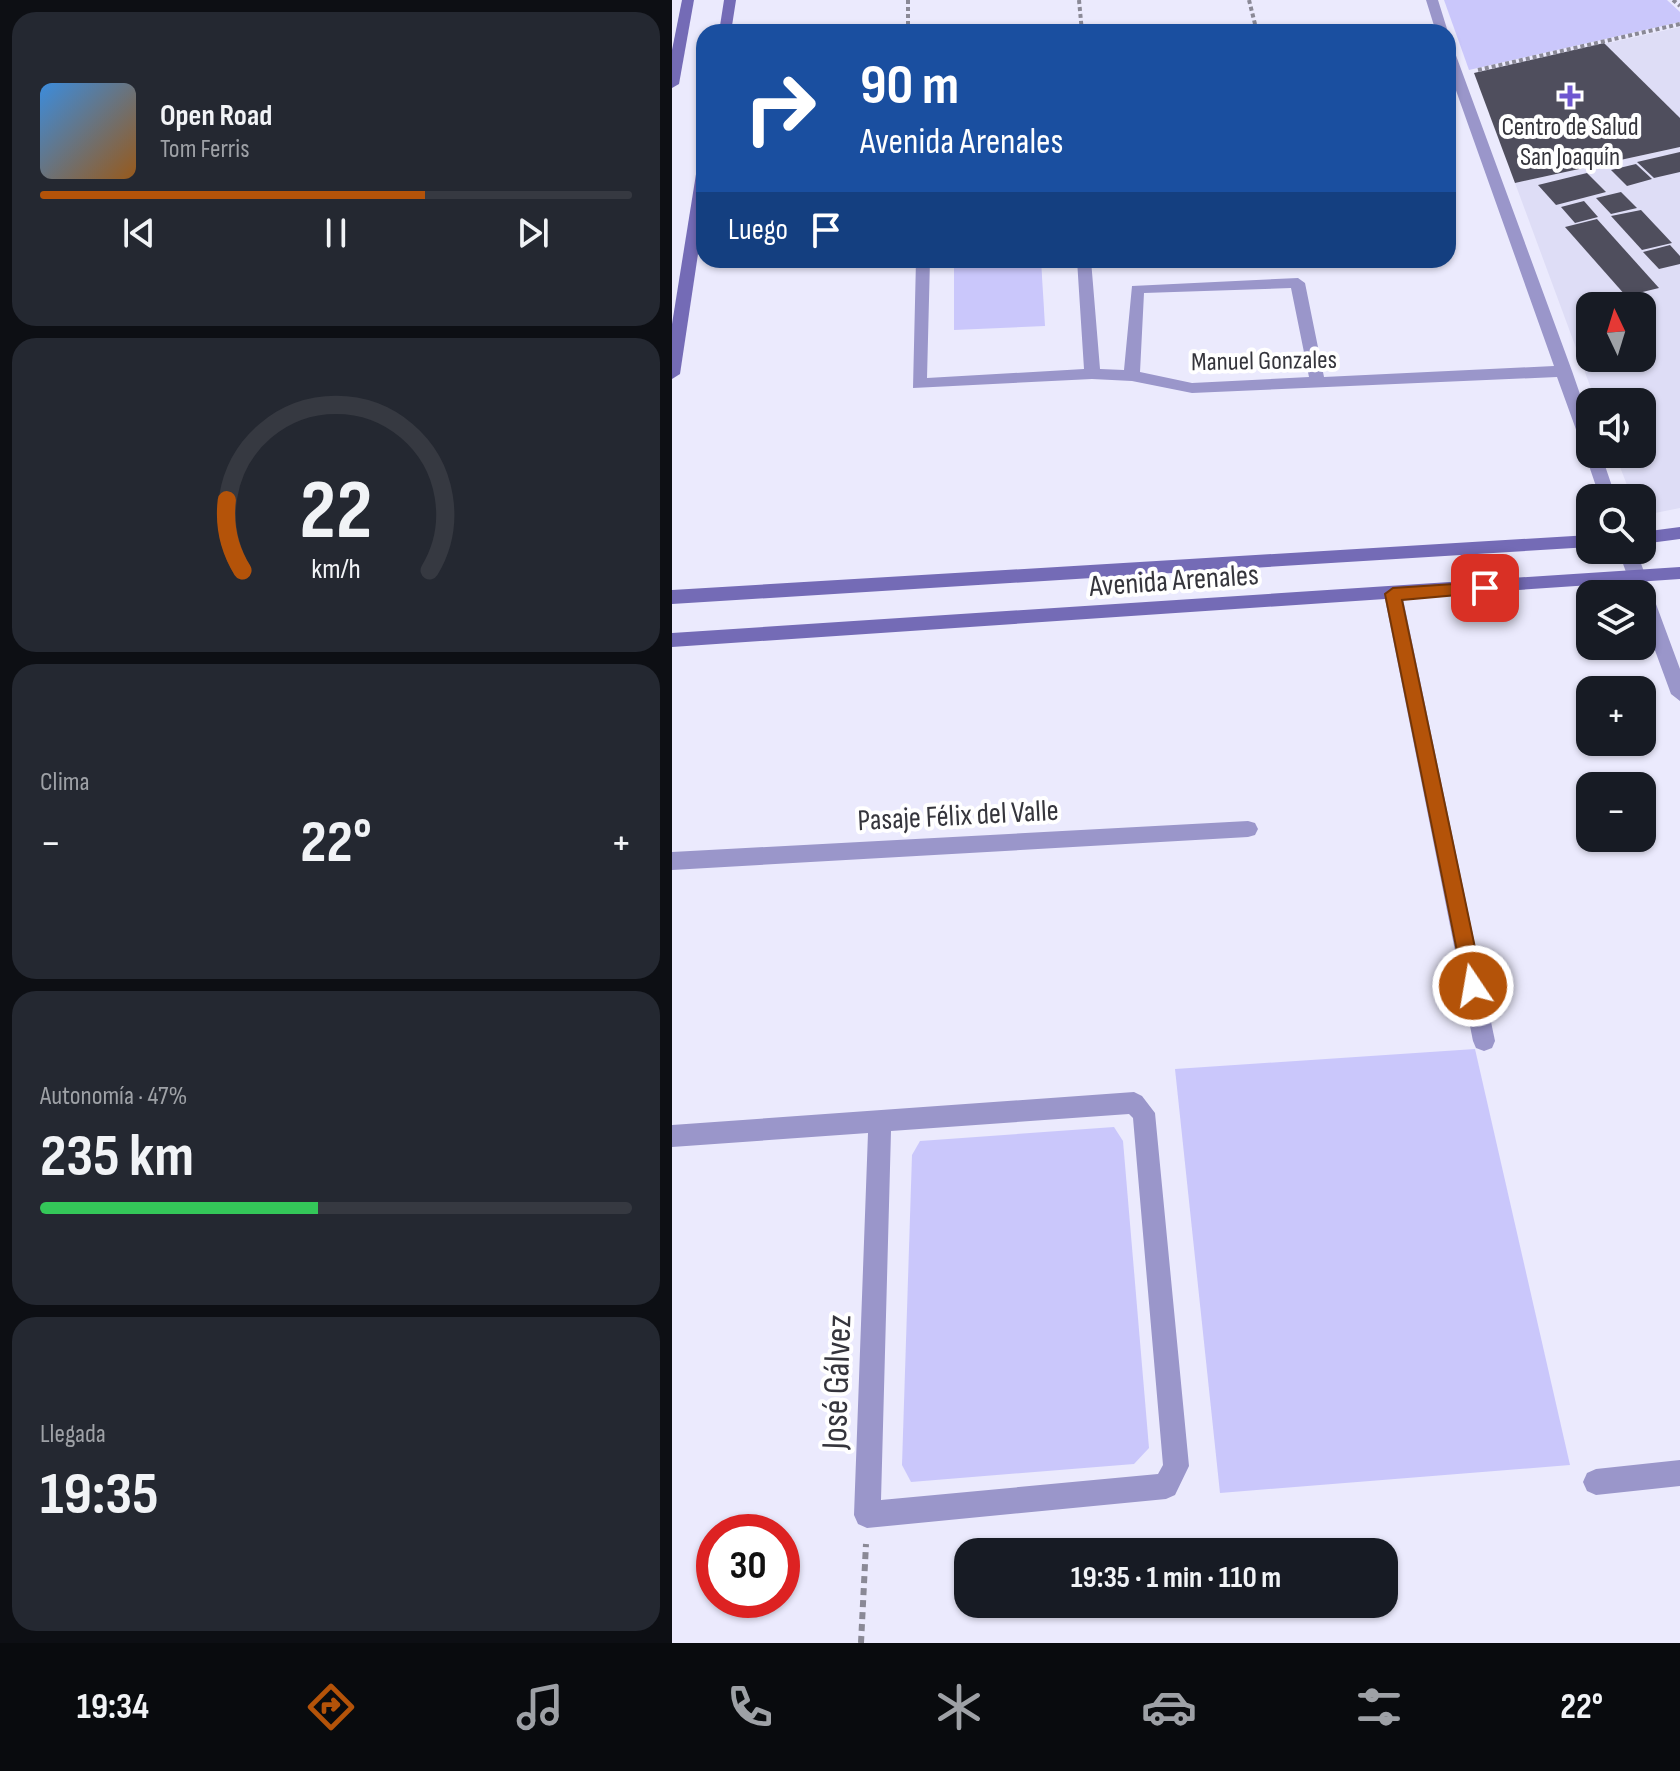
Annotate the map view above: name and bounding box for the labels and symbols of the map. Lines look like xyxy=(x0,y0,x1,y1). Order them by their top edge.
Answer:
marker: Centro de Salud San Joaquín xyxy=(1559,85,1581,107)
place label: Centro de Salud San Joaquín xyxy=(1501,112,1639,173)
north arrow xyxy=(1576,292,1656,372)
street label: Manuel Gonzales xyxy=(1191,345,1337,378)
pin xyxy=(1451,554,1519,622)
street label: Avenida Arenales xyxy=(1087,557,1260,605)
street label: Pasaje Félix del Valle xyxy=(857,793,1060,839)
position arrow xyxy=(1431,944,1515,1028)
street label: José Gálvez xyxy=(814,1314,861,1451)
speed limit sign: 30 xyxy=(696,1514,800,1618)

